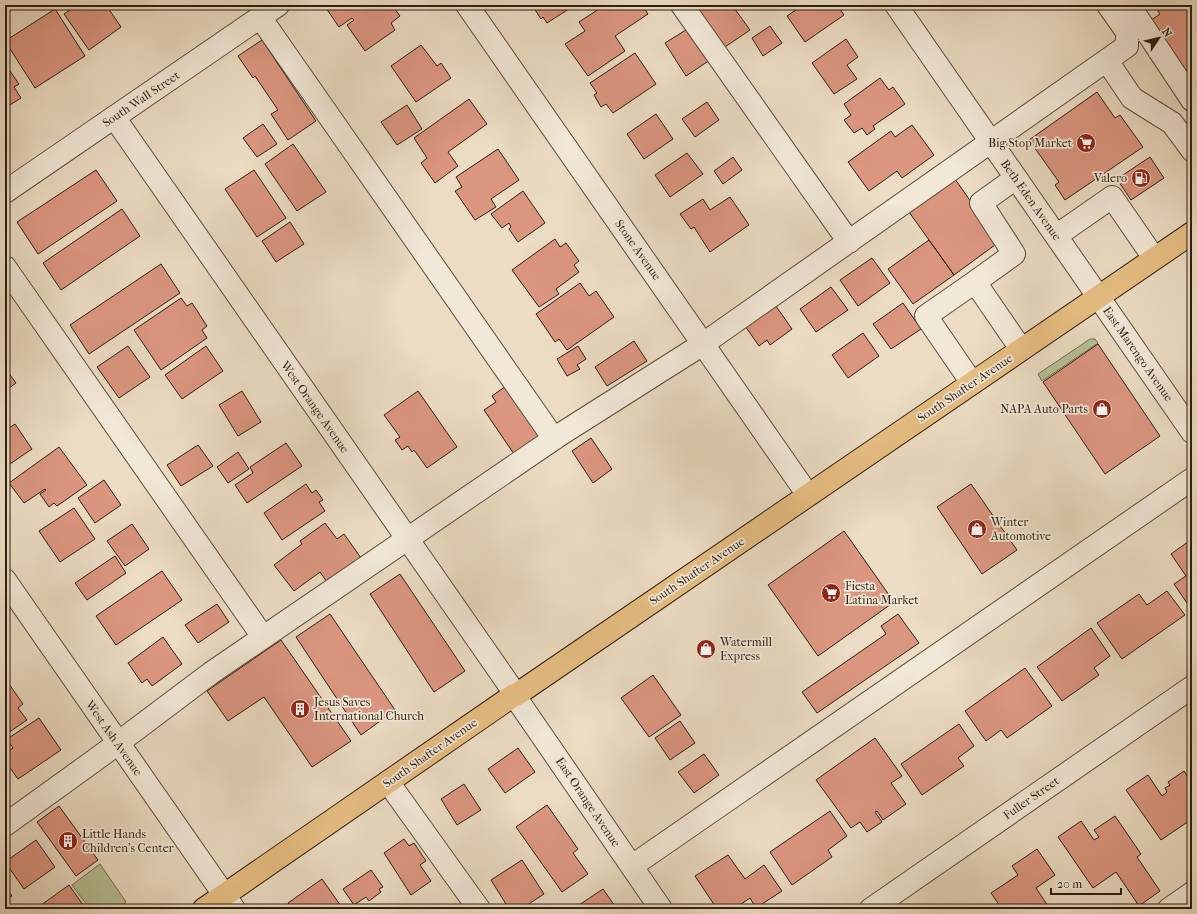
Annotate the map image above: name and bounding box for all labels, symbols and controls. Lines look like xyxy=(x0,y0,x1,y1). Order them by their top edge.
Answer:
north arrow xyxy=(1139,18,1179,58)
text: N xyxy=(1159,25,1175,40)
street label: South Wall Street xyxy=(100,68,183,130)
supermarket icon: Big Stop Market xyxy=(1075,132,1097,154)
place label: Big Stop Market xyxy=(988,136,1073,150)
street label: Beth Eden Avenue xyxy=(998,157,1064,243)
fuel station icon: Valero xyxy=(1130,167,1152,189)
place label: Valero xyxy=(1093,171,1127,185)
street label: Stone Avenue xyxy=(612,217,664,283)
street label: East Marengo Avenue xyxy=(1100,304,1176,404)
street label: South Shafter Avenue xyxy=(915,351,1015,425)
street label: West Orange Avenue xyxy=(277,358,352,456)
shop icon: NAPA Auto Parts xyxy=(1091,398,1113,420)
place label: NAPA Auto Parts xyxy=(1000,402,1089,416)
place label: Winter Automotive xyxy=(990,515,1051,543)
shop icon: Winter Automotive xyxy=(966,518,988,540)
street label: South Shafter Avenue xyxy=(647,534,747,608)
place label: Fiesta Latina Market xyxy=(845,579,919,607)
supermarket icon: Fiesta Latina Market xyxy=(820,582,842,604)
place label: Watermill Express xyxy=(719,635,773,663)
shop icon: Watermill Express xyxy=(695,638,717,660)
place label: Jesus Saves International Church xyxy=(313,695,424,723)
street label: West Ash Avenue xyxy=(82,697,145,778)
building icon: Jesus Saves International Church xyxy=(289,698,311,720)
street label: South Shafter Avenue xyxy=(380,715,480,791)
street label: East Orange Avenue xyxy=(553,755,623,849)
street label: Fuller Street xyxy=(1000,773,1062,822)
place label: Little Hands Children's Center xyxy=(82,827,175,855)
building icon: Little Hands Children's Center xyxy=(57,830,79,852)
scale bar xyxy=(1051,870,1121,896)
text: 20 m xyxy=(1057,877,1082,891)

